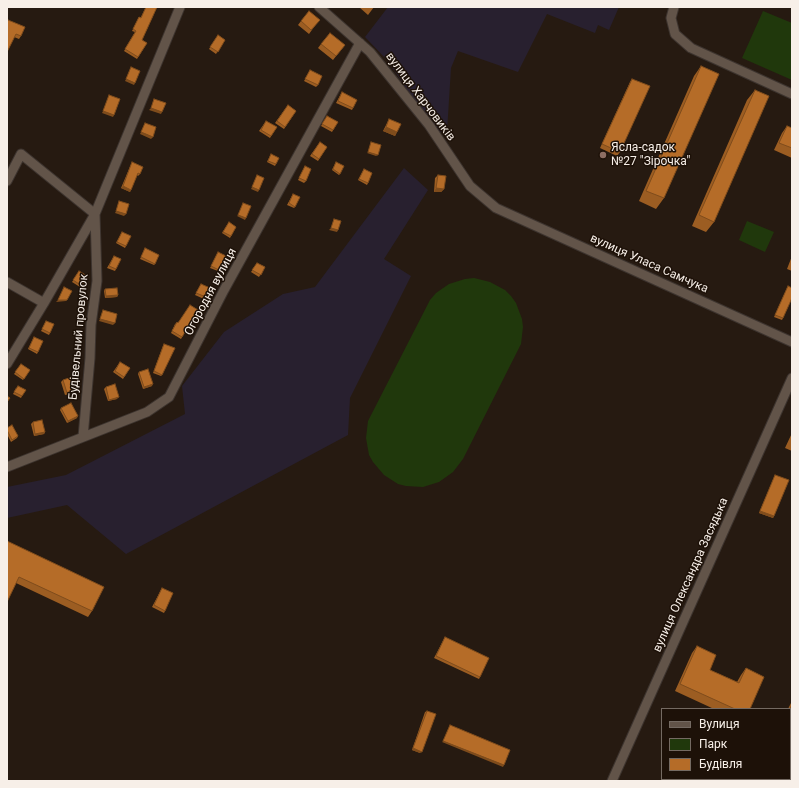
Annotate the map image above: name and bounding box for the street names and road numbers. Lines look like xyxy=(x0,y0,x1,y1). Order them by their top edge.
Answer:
street label: вулиця Харчовиків xyxy=(382,50,458,144)
street label: вулиця Уласа Самчука xyxy=(588,231,710,297)
street label: Огородня вулиця xyxy=(182,246,240,338)
street label: Будівельний провулок xyxy=(66,273,92,401)
street label: вулиця Олександра Засядька xyxy=(650,496,732,654)

